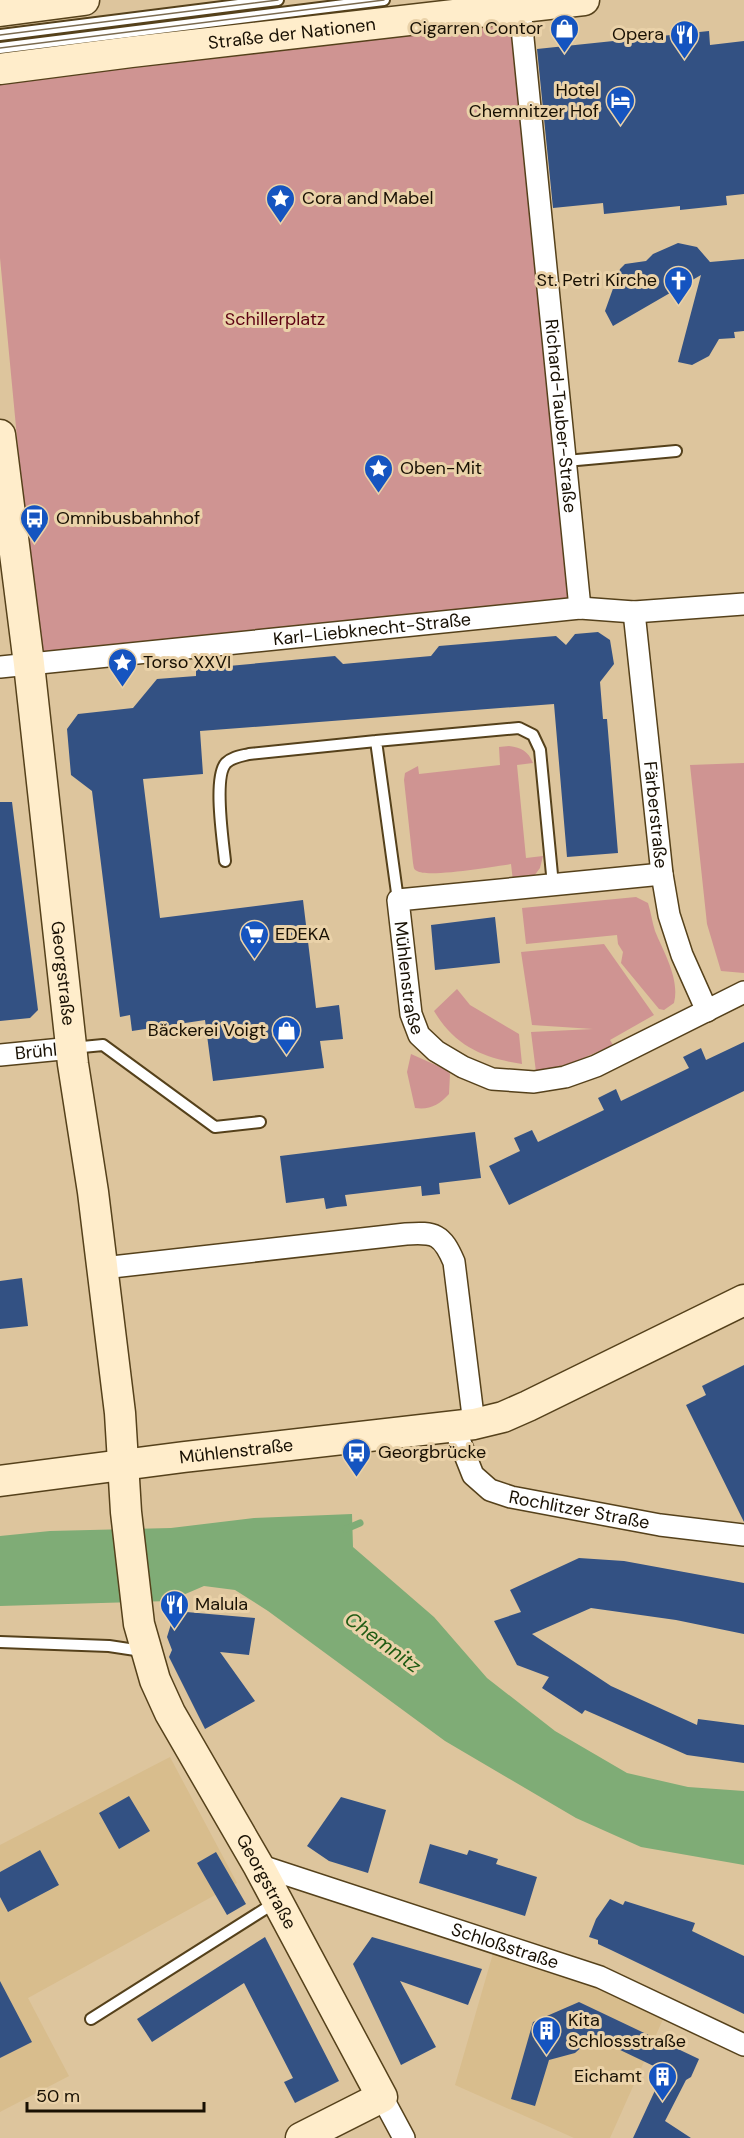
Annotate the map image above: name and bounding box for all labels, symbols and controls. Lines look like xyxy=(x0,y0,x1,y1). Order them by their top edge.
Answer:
street label: Straße der Nationen xyxy=(207,12,377,55)
shop icon: Cigarren Contor xyxy=(548,12,580,54)
place label: Cigarren Contor xyxy=(410,16,543,40)
restaurant icon: Opera xyxy=(669,18,701,60)
place label: Opera xyxy=(612,22,664,46)
place label: Hotel Chemnitzer Hof xyxy=(469,78,599,123)
hotel icon: Hotel Chemnitzer Hof xyxy=(604,84,636,126)
place icon: Cora and Mabel xyxy=(265,182,297,224)
place label: Cora and Mabel xyxy=(302,186,433,210)
church icon: St. Petri Kirche xyxy=(662,264,694,306)
place label: St. Petri Kirche xyxy=(536,268,657,292)
park label: Schillerplatz xyxy=(225,307,325,331)
street label: Richard-Tauber-Straße xyxy=(539,318,582,514)
place icon: Oben-Mit xyxy=(363,452,395,494)
place label: Oben-Mit xyxy=(400,456,482,480)
bus stop icon: Omnibusbahnhof xyxy=(19,502,51,544)
place label: Omnibusbahnhof xyxy=(56,506,200,530)
street label: Karl-Liebknecht-Straße xyxy=(272,607,472,651)
place icon: Torso XXVI xyxy=(106,646,138,688)
place label: Torso XXVI xyxy=(143,650,231,674)
street label: Färberstraße xyxy=(638,760,673,870)
supermarket icon: EDEKA xyxy=(238,918,270,960)
street label: Georgstraße xyxy=(45,920,81,1027)
street label: Mühlenstraße xyxy=(389,920,430,1038)
place label: EDEKA xyxy=(275,922,330,946)
shop icon: Bäckerei Voigt xyxy=(271,1014,303,1056)
place label: Bäckerei Voigt xyxy=(148,1018,266,1042)
street label: Brühl xyxy=(14,1038,58,1066)
street label: Mühlenstraße xyxy=(178,1433,294,1469)
bus stop icon: Georgbrücke xyxy=(341,1436,373,1478)
place label: Georgbrücke xyxy=(378,1440,486,1464)
street label: Rochlitzer Straße xyxy=(507,1485,652,1535)
restaurant icon: Malula xyxy=(158,1588,190,1630)
place label: Malula xyxy=(195,1592,248,1616)
water label: Chemnitz xyxy=(340,1606,427,1679)
street label: Georgstraße xyxy=(231,1830,302,1933)
street label: Schloßstraße xyxy=(448,1917,562,1975)
place label: Kita Schlossstraße xyxy=(568,2008,686,2053)
building icon: Kita Schlossstraße xyxy=(531,2014,563,2056)
building icon: Eichamt xyxy=(647,2060,679,2102)
place label: Eichamt xyxy=(574,2064,642,2088)
scale bar xyxy=(27,2075,204,2113)
text: 50 m xyxy=(36,2084,80,2108)

